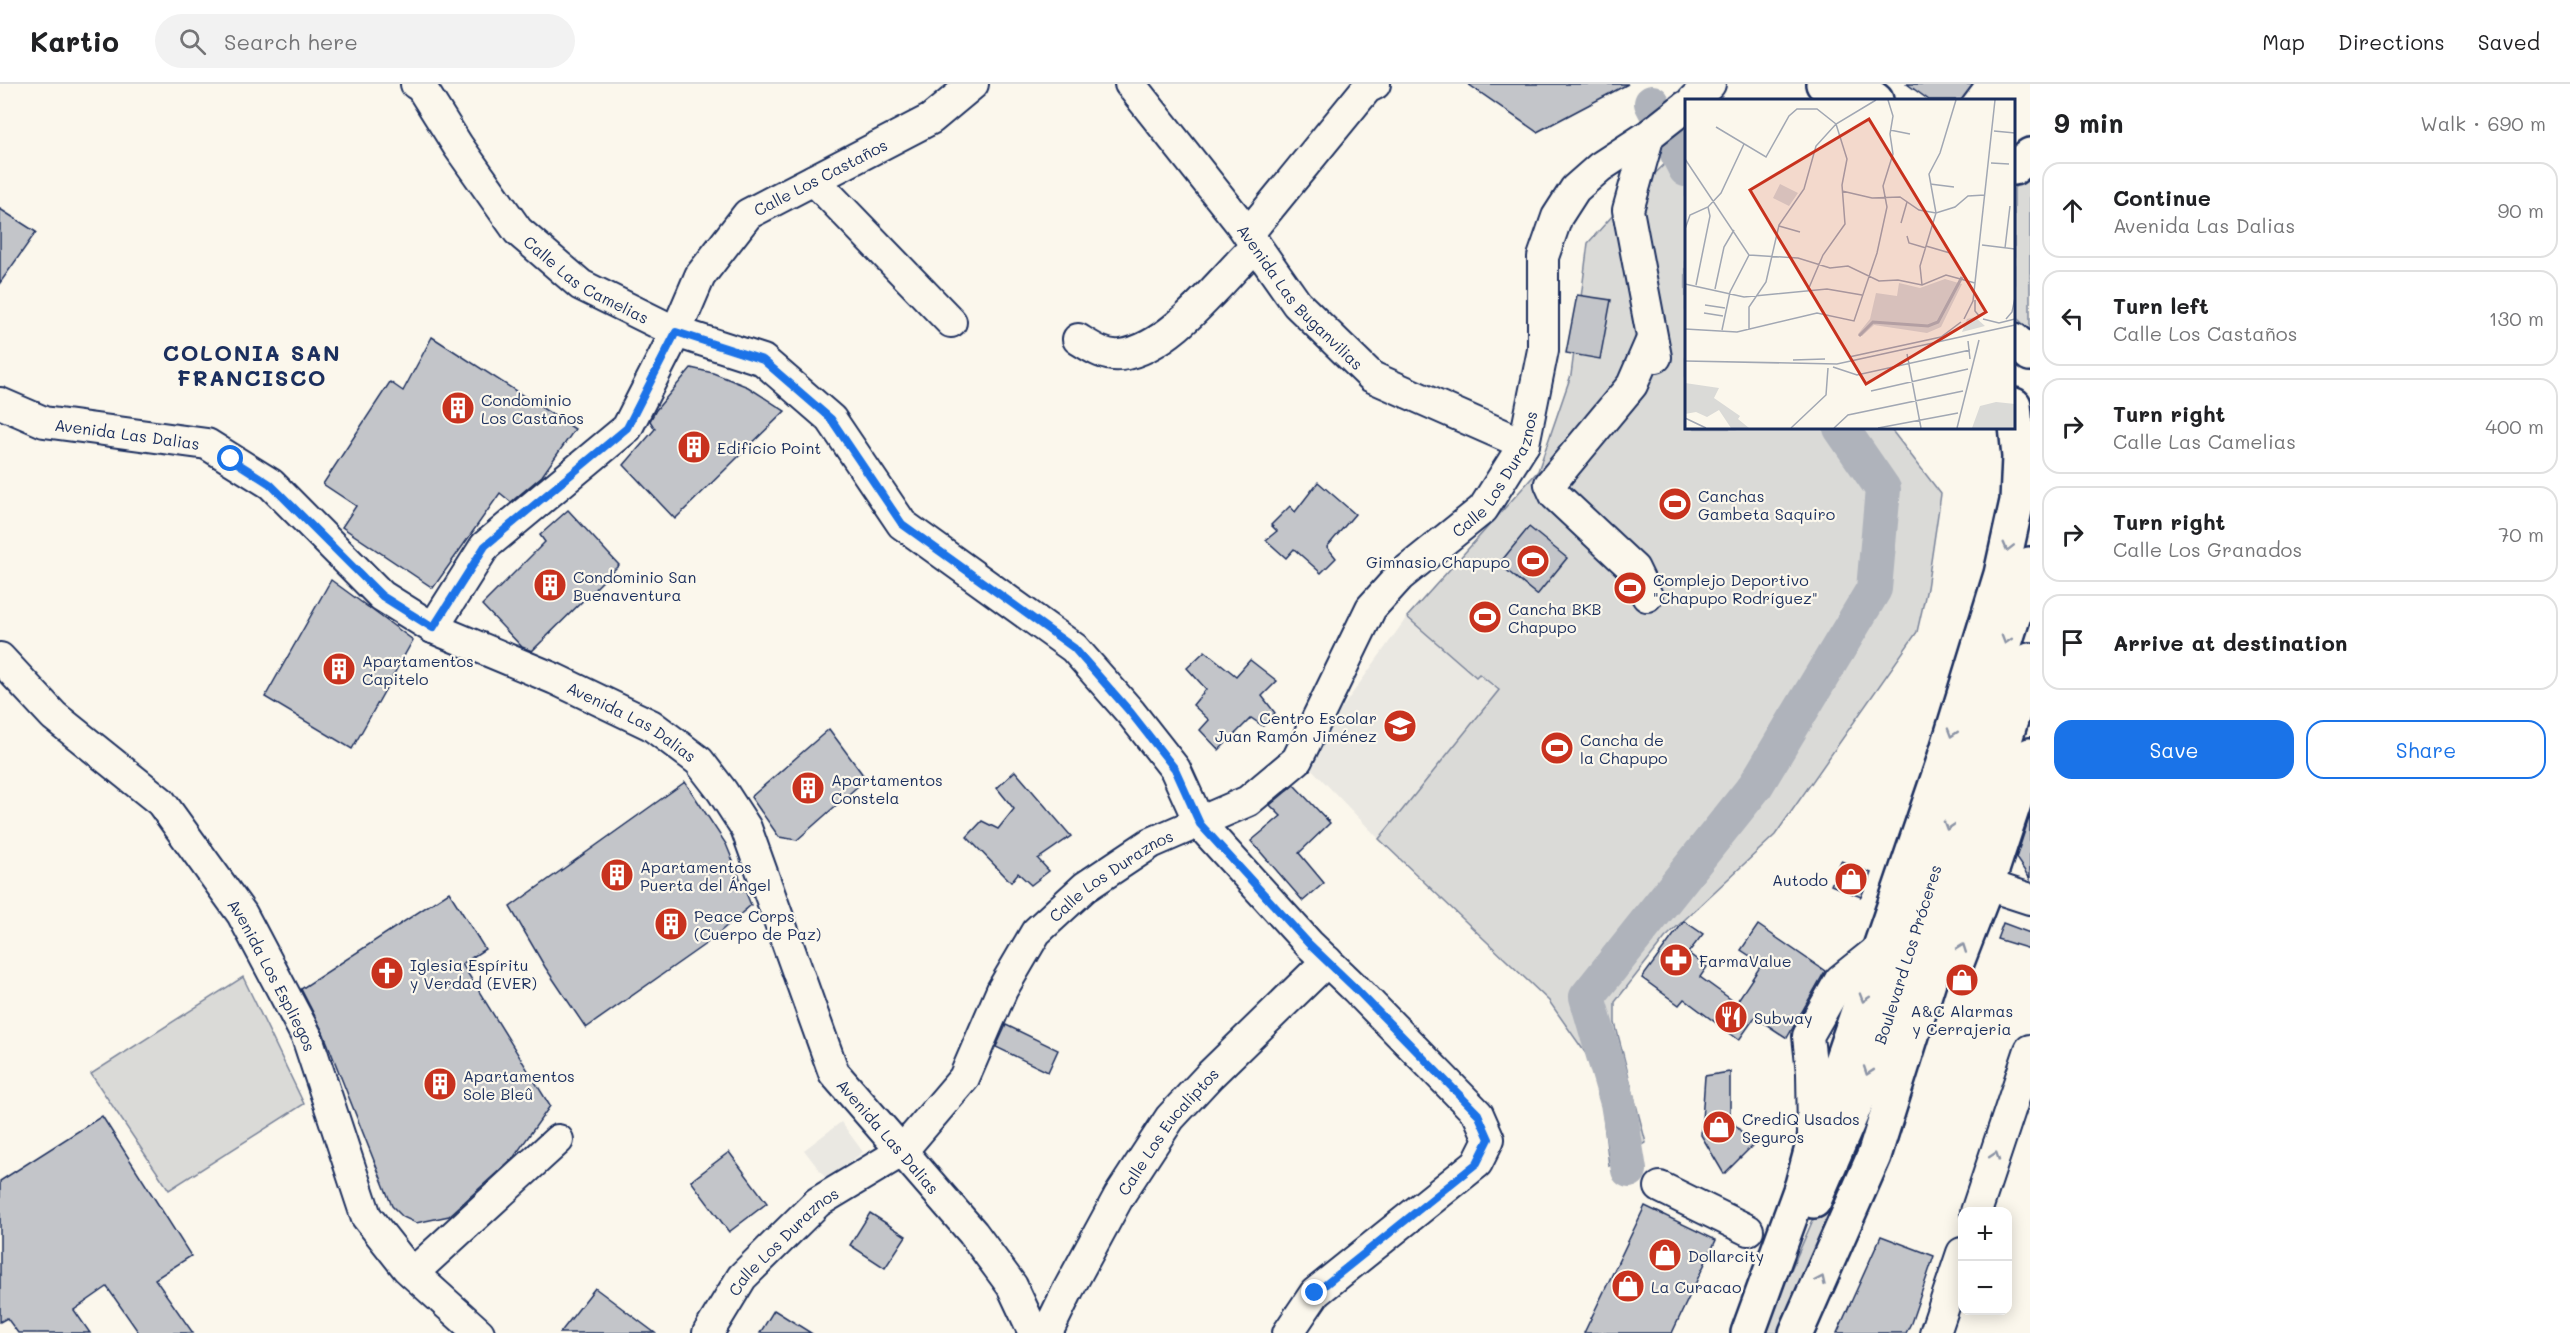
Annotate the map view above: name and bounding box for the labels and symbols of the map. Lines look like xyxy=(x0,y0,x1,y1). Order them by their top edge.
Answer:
inset map xyxy=(1685,99,2015,429)
street label: Calle Los Castaños xyxy=(750,133,890,220)
street label: Avenida Las Buganvilias xyxy=(1233,220,1368,374)
street label: Calle Las Camelias xyxy=(520,230,653,328)
district label: COLONIA SAN FRANCISCO xyxy=(163,338,341,392)
place label: Condominio Los Castaños xyxy=(481,389,584,428)
building icon: Condominio Los Castaños xyxy=(440,390,476,426)
street label: Calle Los Duraznos xyxy=(1447,409,1541,541)
street label: Avenida Las Dalias xyxy=(54,413,201,453)
building icon: Edificio Point xyxy=(676,429,712,465)
place label: Edificio Point xyxy=(717,437,821,458)
route start xyxy=(217,445,243,471)
place label: Canchas Gambeta Saquiro xyxy=(1698,485,1835,524)
sports icon: Canchas Gambeta Saquiro xyxy=(1657,486,1693,522)
one-way arrow xyxy=(2002,541,2015,551)
sports icon: Gimnasio Chapupo xyxy=(1515,543,1551,579)
place label: Gimnasio Chapupo xyxy=(1366,551,1510,572)
place label: Condominio San Buenaventura xyxy=(573,566,696,605)
building icon: Condominio San Buenaventura xyxy=(532,567,568,603)
place label: Complejo Deportivo "Chapupo Rodríguez" xyxy=(1653,569,1818,608)
sports icon: Complejo Deportivo "Chapupo Rodríguez" xyxy=(1612,570,1648,606)
place label: Cancha BKB Chapupo xyxy=(1508,598,1601,637)
sports icon: Cancha BKB Chapupo xyxy=(1467,599,1503,635)
one-way arrow xyxy=(2001,634,2013,645)
place label: Apartamentos Capitelo xyxy=(362,650,474,689)
building icon: Apartamentos Capitelo xyxy=(321,651,357,687)
street label: Avenida Las Dalias xyxy=(564,676,701,766)
place label: Centro Escolar Juan Ramón Jiménez xyxy=(1215,707,1377,746)
school or university icon: Centro Escolar Juan Ramón Jiménez xyxy=(1382,708,1418,744)
one-way arrow xyxy=(1947,727,1959,738)
place label: Cancha de la Chapupo xyxy=(1580,729,1668,768)
sports icon: Cancha de la Chapupo xyxy=(1539,730,1575,766)
place label: Apartamentos Constela xyxy=(831,769,943,808)
building icon: Apartamentos Constela xyxy=(790,770,826,806)
one-way arrow xyxy=(1943,820,1955,831)
street label: Calle Los Duraznos xyxy=(1044,824,1176,926)
place label: Apartamentos Puerta del Ángel xyxy=(640,856,771,895)
building icon: Apartamentos Puerta del Ángel xyxy=(599,857,635,893)
shop icon: Autodo xyxy=(1833,861,1869,897)
street label: Boulevard Los Próceres xyxy=(1868,862,1945,1047)
place label: Autodo xyxy=(1772,869,1828,890)
street label: Avenida Los Espliegos xyxy=(224,894,321,1054)
place label: Peace Corps (Cuerpo de Paz) xyxy=(694,905,821,944)
building icon: Peace Corps (Cuerpo de Paz) xyxy=(653,906,689,942)
pharmacy icon: FarmaValue xyxy=(1658,942,1694,978)
one-way arrow xyxy=(1955,943,1968,954)
place label: FarmaValue xyxy=(1699,950,1792,971)
place label: Iglesia Espíritu y Verdad (EVER) xyxy=(410,954,537,993)
church icon: Iglesia Espíritu y Verdad (EVER) xyxy=(369,955,405,991)
shop icon: A&C Alarmas y Cerrajeria xyxy=(1944,962,1980,998)
one-way arrow xyxy=(1859,992,1871,1003)
restaurant icon: Subway xyxy=(1713,999,1749,1035)
place label: A&C Alarmas y Cerrajeria xyxy=(1911,1000,2013,1039)
place label: Subway xyxy=(1754,1007,1813,1028)
street label: Calle Los Eucaliptos xyxy=(1112,1062,1222,1199)
place label: Apartamentos Sole Bleû xyxy=(463,1065,575,1104)
one-way arrow xyxy=(1863,1065,1876,1076)
building icon: Apartamentos Sole Bleû xyxy=(422,1066,458,1102)
street label: Avenida Las Dalias xyxy=(833,1074,944,1198)
place label: CrediQ Usados Seguros xyxy=(1742,1108,1860,1147)
shop icon: CrediQ Usados Seguros xyxy=(1701,1109,1737,1145)
one-way arrow xyxy=(1987,1151,2000,1162)
street label: Calle Los Duraznos xyxy=(723,1182,842,1299)
shop icon: Dollarcity xyxy=(1647,1237,1683,1273)
place label: Dollarcity xyxy=(1688,1245,1764,1266)
shop icon: La Curacao xyxy=(1610,1268,1646,1304)
one-way arrow xyxy=(1814,1275,1826,1286)
place label: La Curacao xyxy=(1651,1276,1742,1297)
route end xyxy=(1301,1279,1327,1305)

